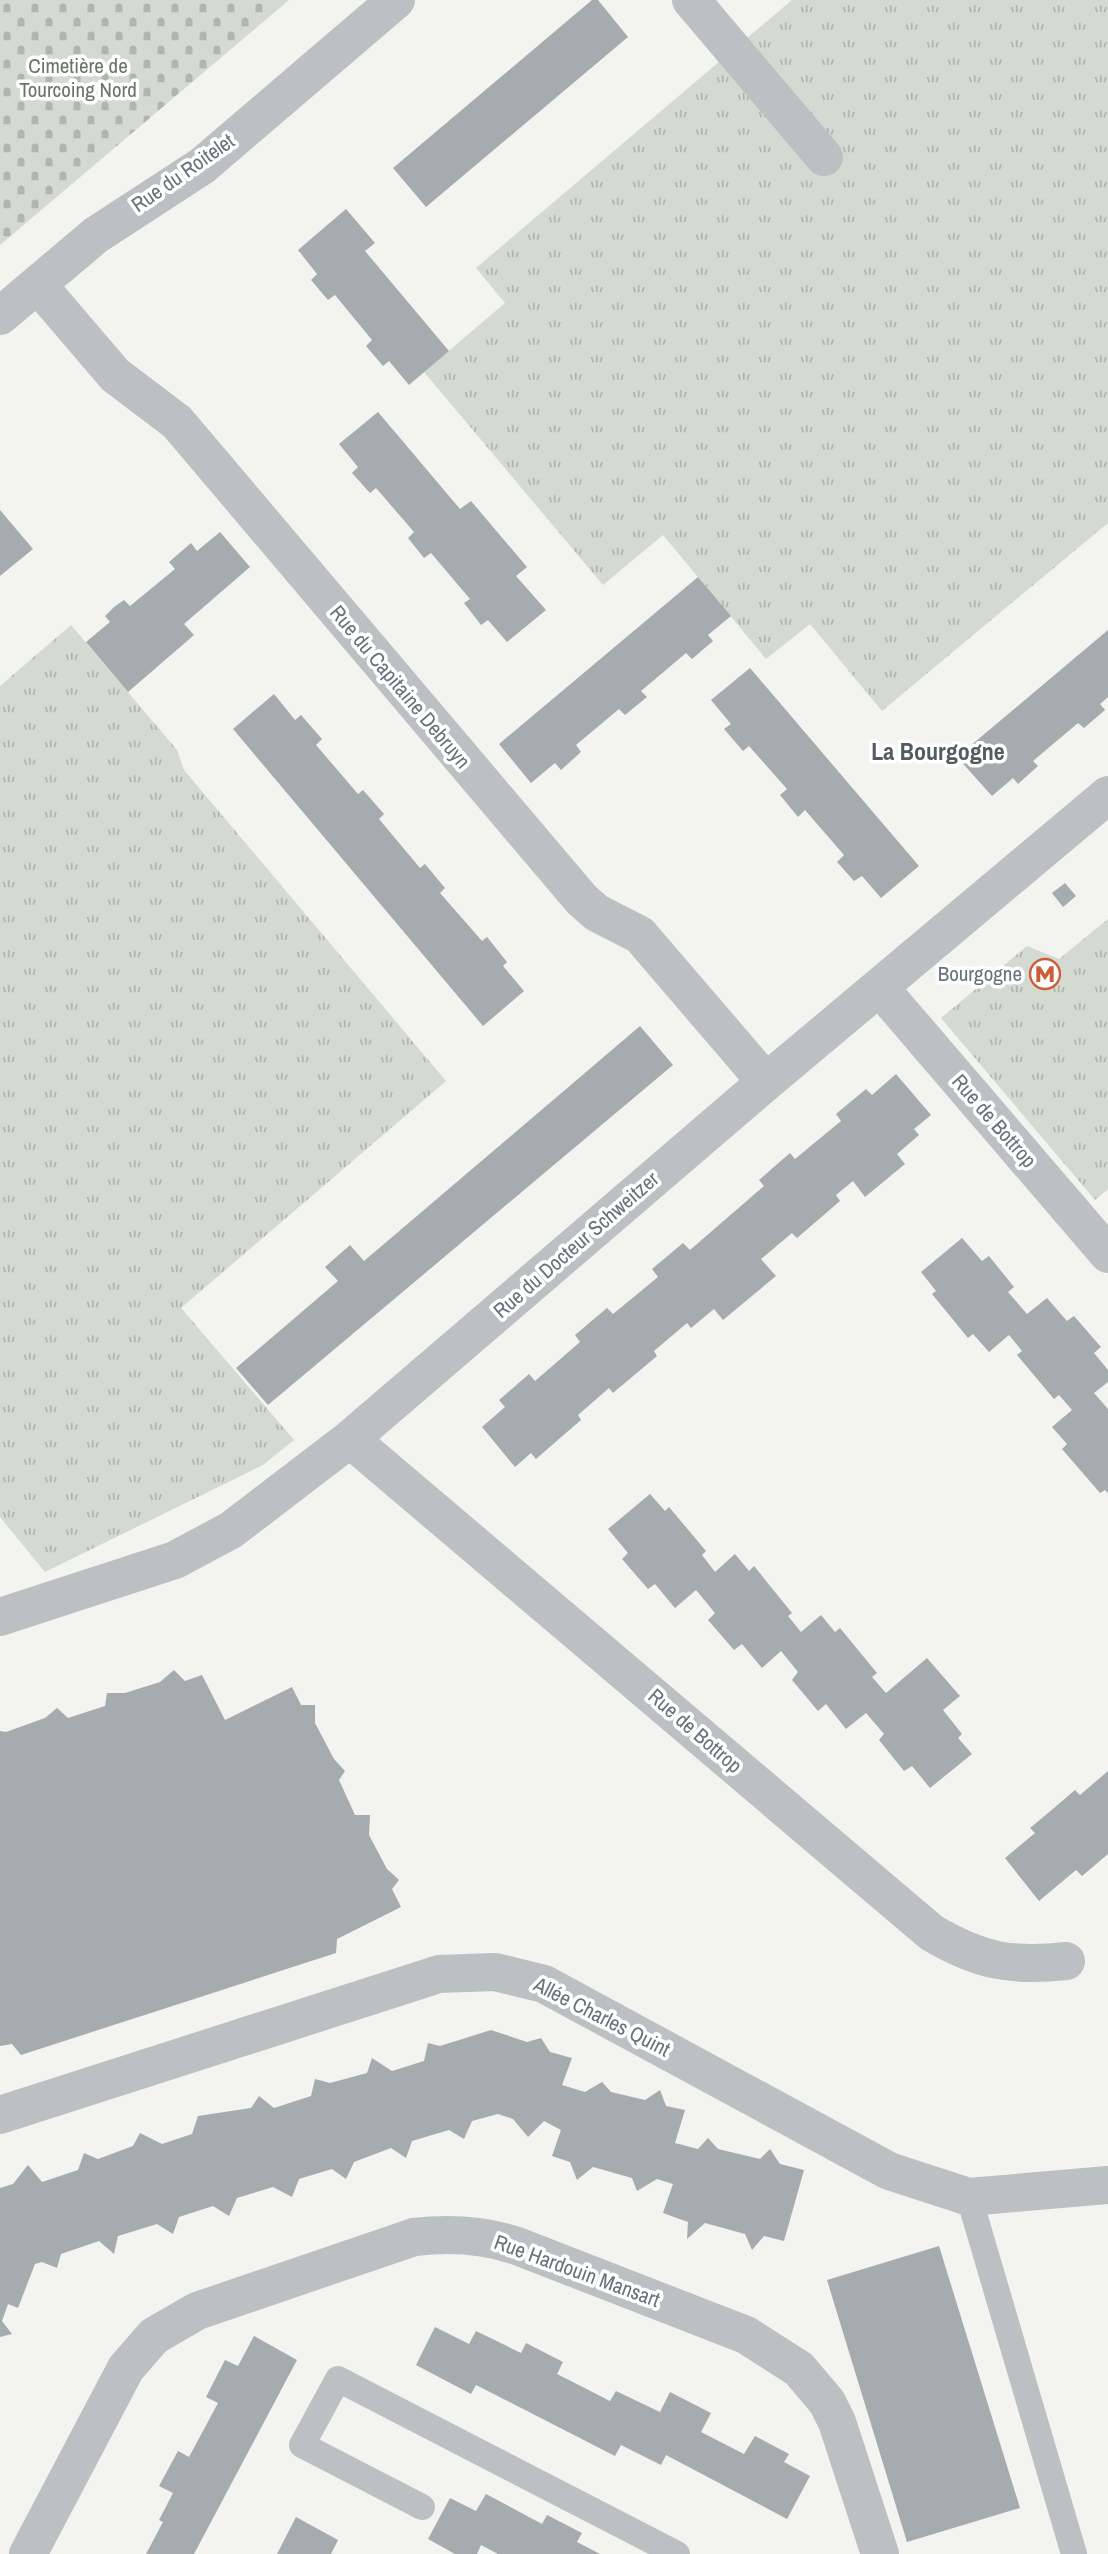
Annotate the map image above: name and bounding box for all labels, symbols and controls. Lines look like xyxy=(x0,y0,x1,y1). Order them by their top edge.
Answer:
park label: Cimetière de Tourcoing Nord xyxy=(19,51,137,104)
street label: Rue du Roitelet xyxy=(125,126,240,219)
street label: Rue du Capitaine Debruyn xyxy=(323,599,477,774)
district label: La Bourgogne xyxy=(871,735,1005,767)
metro station icon: Bourgogne xyxy=(1028,957,1062,991)
place label: Bourgogne xyxy=(938,959,1022,988)
street label: Rue de Bottrop xyxy=(945,1067,1043,1174)
street label: Rue du Docteur Schweitzer xyxy=(487,1164,665,1325)
street label: Rue de Bottrop xyxy=(642,1682,749,1780)
street label: Allée Charles Quint xyxy=(528,1969,676,2063)
street label: Rue Hardouin Mansart xyxy=(490,2227,664,2314)

